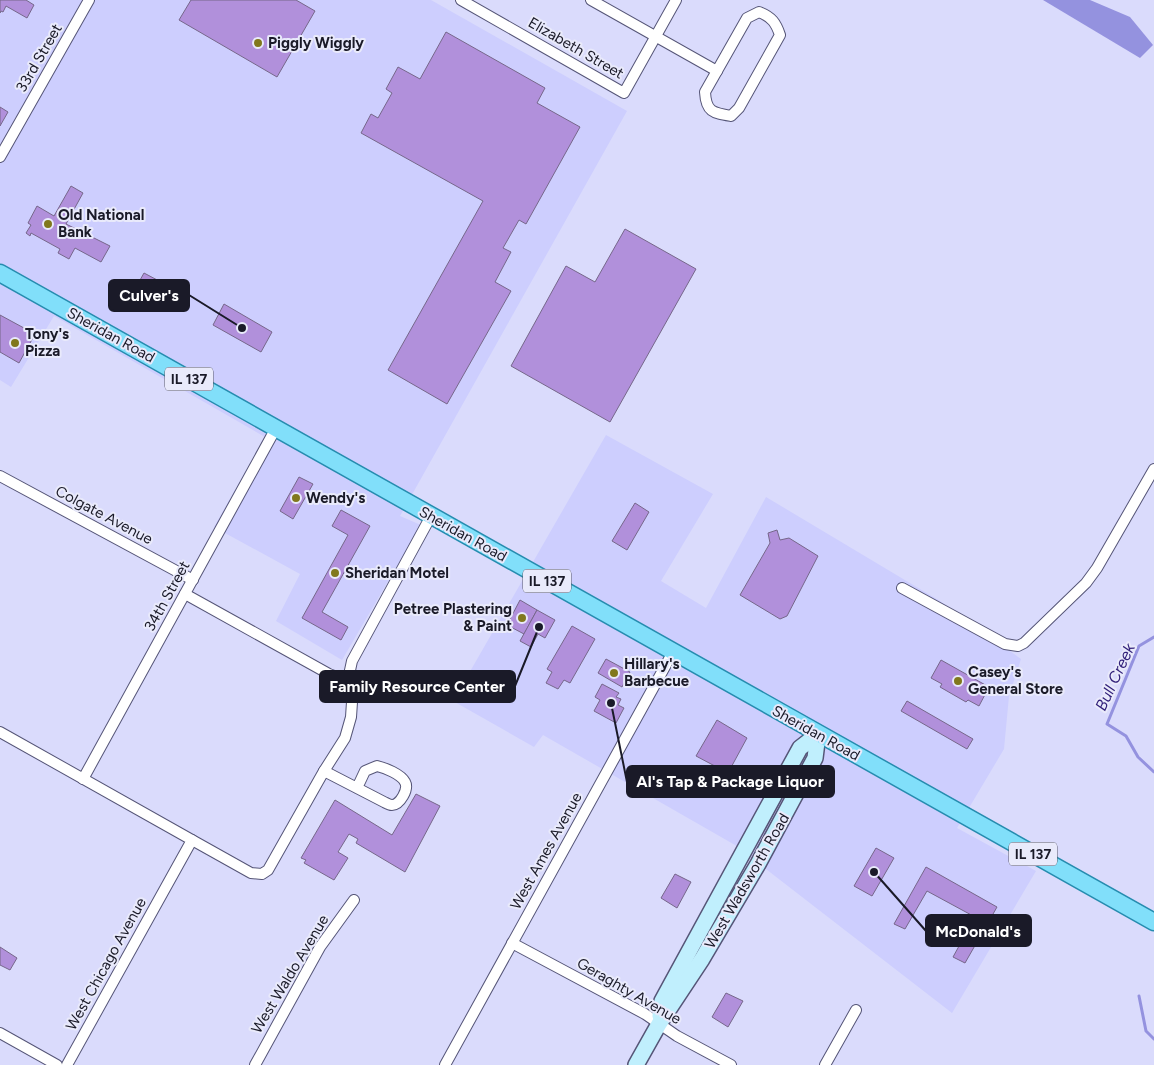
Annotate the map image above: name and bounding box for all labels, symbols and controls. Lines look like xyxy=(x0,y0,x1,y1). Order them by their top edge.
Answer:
street label: Elizabeth Street xyxy=(525,13,627,83)
street label: 33rd Street xyxy=(12,20,66,95)
place label: Piggly Wiggly xyxy=(268,34,364,52)
marker: Piggly Wiggly xyxy=(252,37,264,49)
place label: Old National Bank xyxy=(58,206,144,241)
marker: Old National Bank xyxy=(42,218,54,230)
callout: Culver's xyxy=(109,280,189,311)
text: Culver's xyxy=(119,286,179,305)
street label: Sheridan Road xyxy=(64,304,158,366)
place label: Tony's Pizza xyxy=(25,325,69,360)
marker: Tony's Pizza xyxy=(9,337,21,349)
road number: IL 137 xyxy=(165,368,213,390)
street label: Colgate Avenue xyxy=(52,482,156,548)
place label: Wendy's xyxy=(306,489,365,507)
marker: Wendy's xyxy=(290,492,302,504)
street label: Sheridan Road xyxy=(416,503,510,565)
street label: 34th Street xyxy=(140,558,194,634)
place label: Sheridan Motel xyxy=(345,564,449,582)
marker: Sheridan Motel xyxy=(329,567,341,579)
road number: IL 137 xyxy=(523,570,571,592)
place label: Petree Plastering & Paint xyxy=(394,600,512,635)
marker: Petree Plastering & Paint xyxy=(516,612,528,624)
water label: Bull Creek xyxy=(1091,639,1139,714)
place label: Hillary's Barbecue xyxy=(624,655,690,690)
place label: Casey's General Store xyxy=(968,663,1064,698)
marker: Hillary's Barbecue xyxy=(608,667,620,679)
callout: Family Resource Center xyxy=(320,671,515,702)
marker: Casey's General Store xyxy=(952,675,964,687)
text: Family Resource Center xyxy=(329,677,505,696)
street label: Sheridan Road xyxy=(769,702,863,764)
callout: Al's Tap & Package Liquor xyxy=(627,766,834,797)
text: Al's Tap & Package Liquor xyxy=(636,772,824,791)
street label: West Ames Avenue xyxy=(506,789,586,913)
street label: West Wadsworth Road xyxy=(701,810,793,952)
road number: IL 137 xyxy=(1009,842,1057,866)
street label: West Chicago Avenue xyxy=(62,895,150,1033)
street label: West Waldo Avenue xyxy=(248,911,332,1037)
callout: McDonald's xyxy=(926,915,1031,946)
text: McDonald's xyxy=(935,922,1021,941)
street label: Geraghty Avenue xyxy=(574,954,684,1028)

